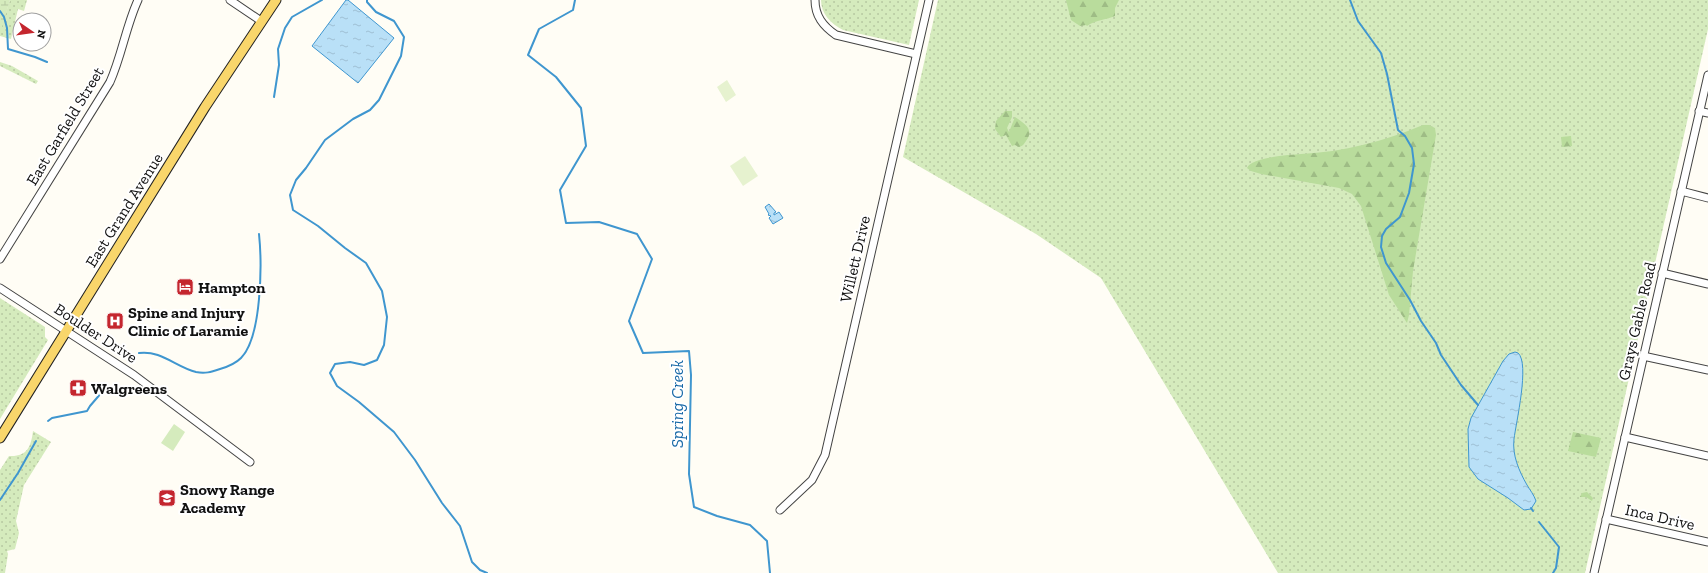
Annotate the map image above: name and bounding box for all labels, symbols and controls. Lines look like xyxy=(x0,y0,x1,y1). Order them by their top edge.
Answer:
north arrow xyxy=(12,12,52,52)
text: N xyxy=(34,29,49,40)
street label: East Garfield Street xyxy=(22,63,108,189)
street label: East Grand Avenue xyxy=(81,149,167,271)
street label: Willett Drive xyxy=(836,214,874,304)
street label: Grays Gable Road xyxy=(1614,260,1660,382)
hotel icon: Hampton xyxy=(175,277,195,297)
place label: Hampton xyxy=(198,278,266,297)
street label: Boulder Drive xyxy=(51,299,141,367)
place label: Spine and Injury Clinic of Laramie xyxy=(128,303,248,340)
hospital icon: Spine and Injury Clinic of Laramie xyxy=(105,311,125,331)
water label: Spring Creek xyxy=(667,360,687,448)
pharmacy icon: Walgreens xyxy=(68,378,88,398)
place label: Walgreens xyxy=(91,379,167,398)
place label: Snowy Range Academy xyxy=(180,480,275,517)
school or university icon: Snowy Range Academy xyxy=(157,488,177,508)
street label: Inca Drive xyxy=(1623,500,1697,534)

